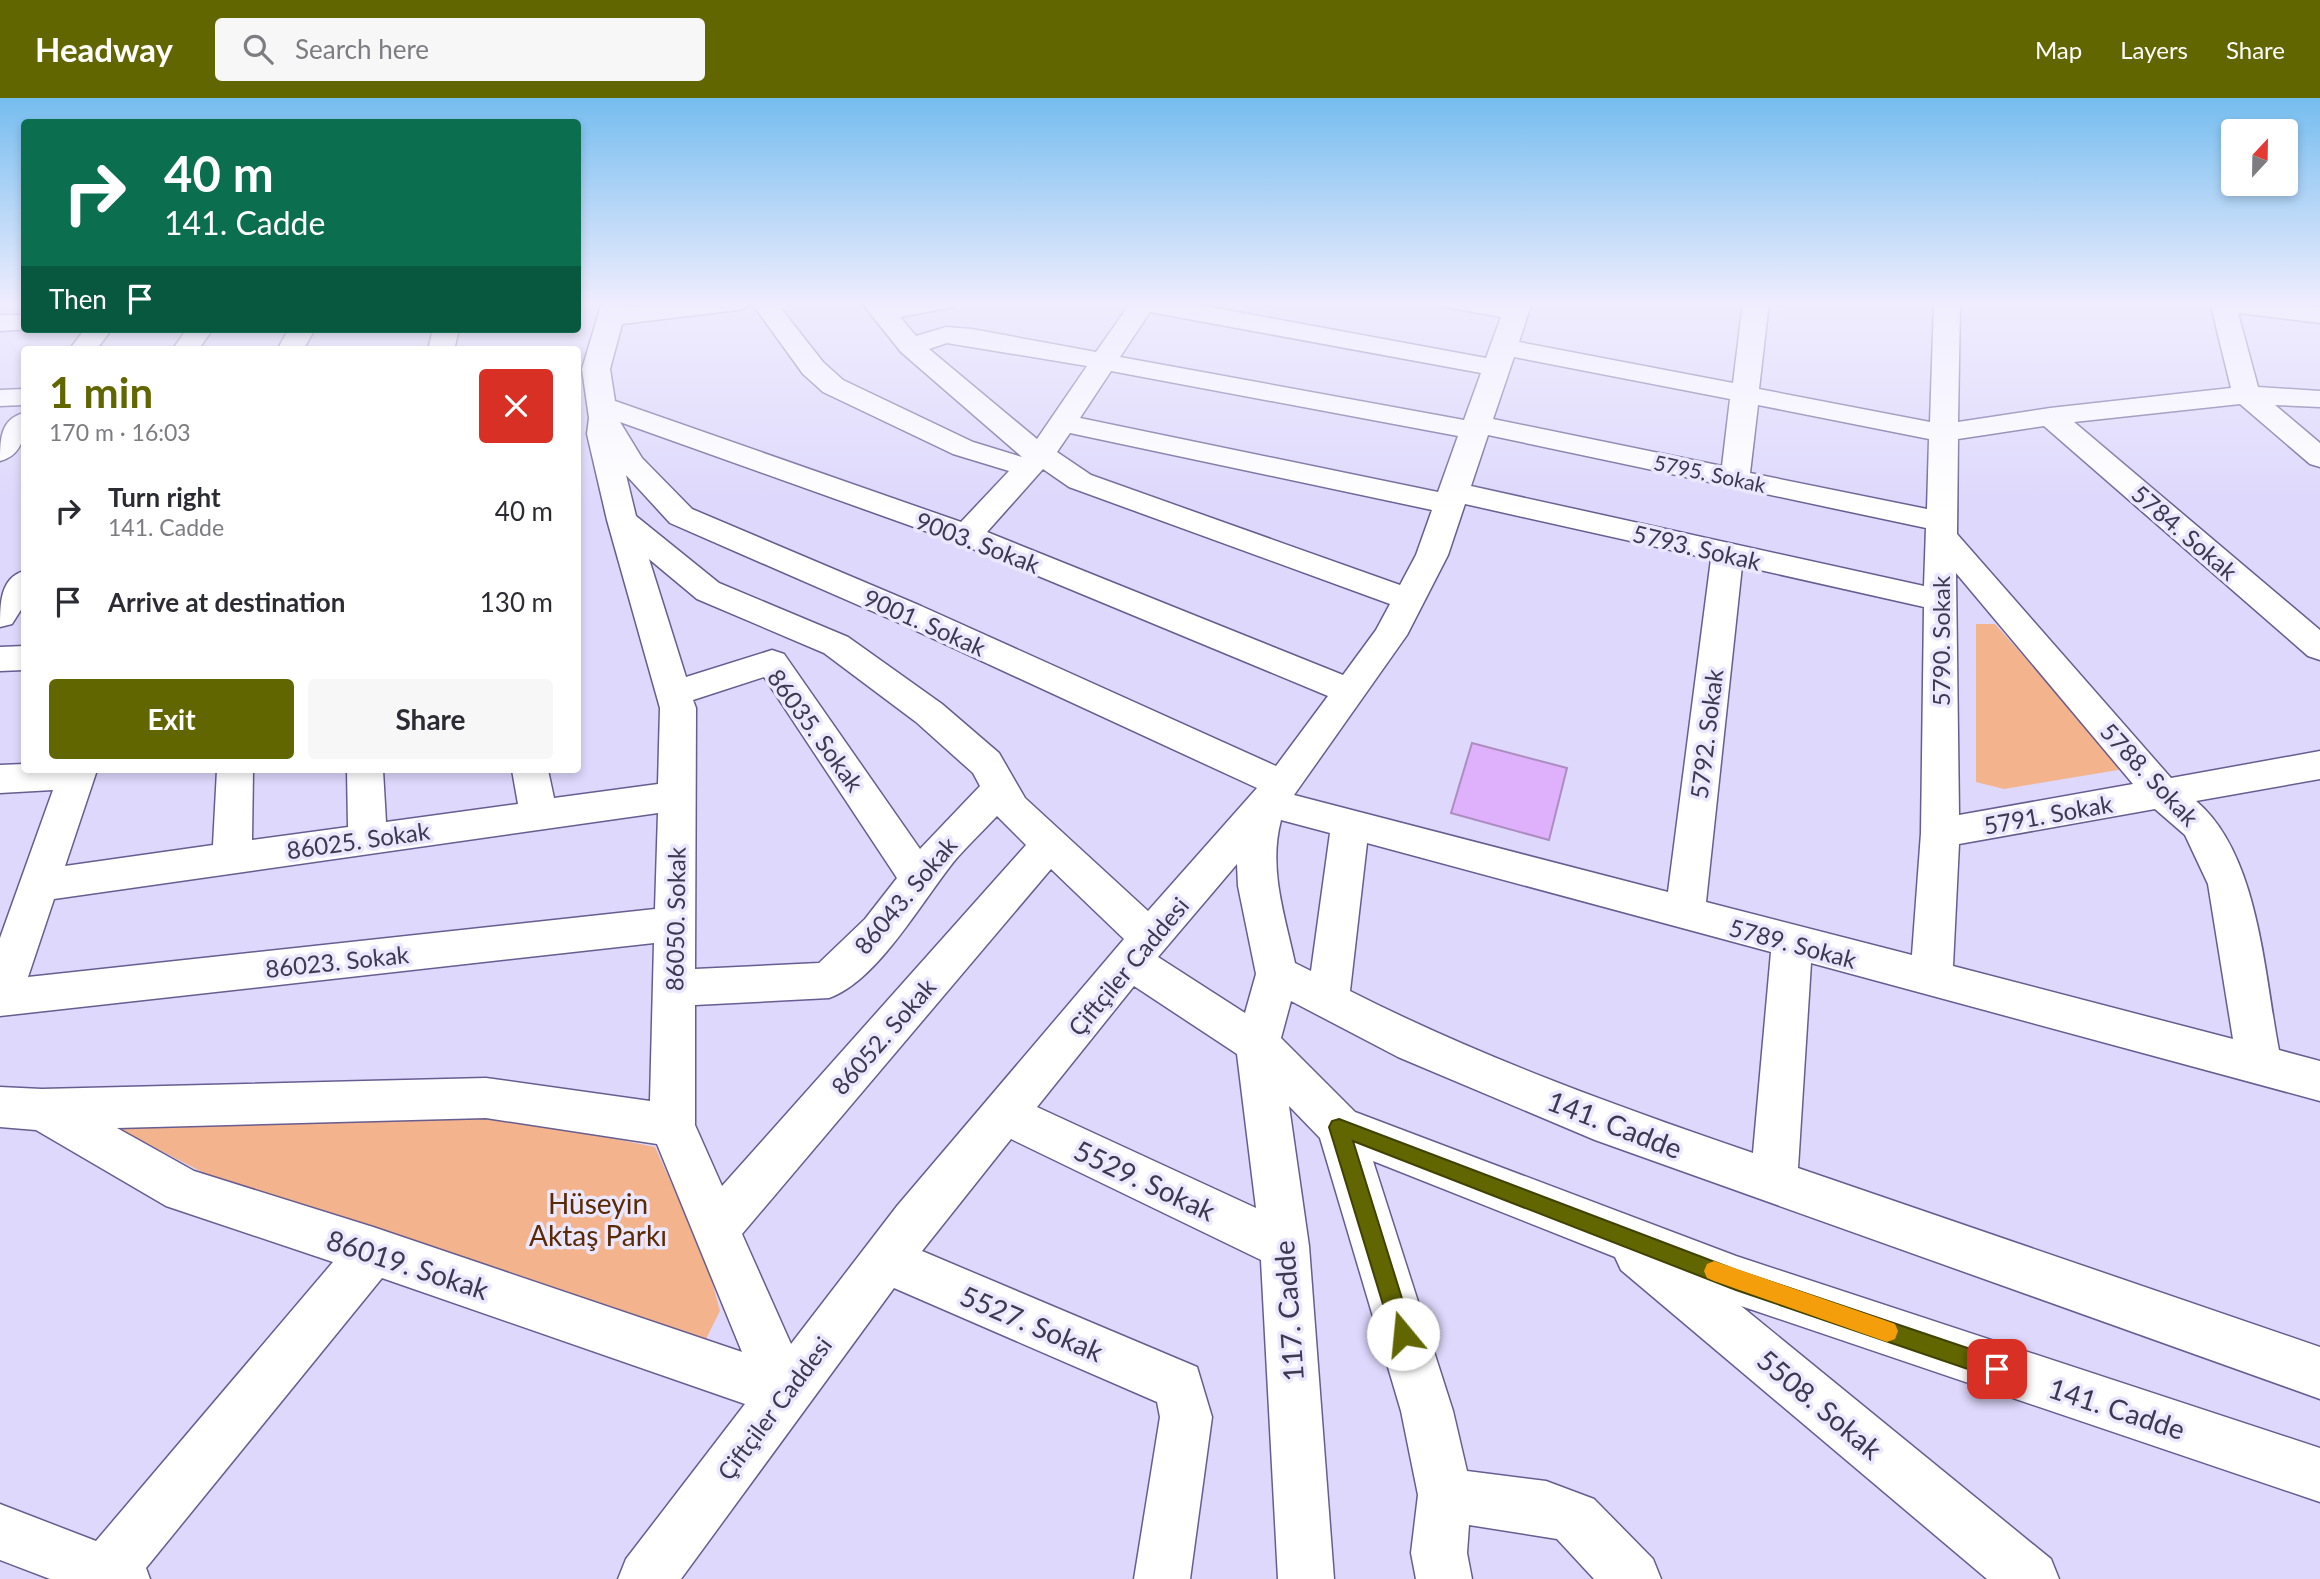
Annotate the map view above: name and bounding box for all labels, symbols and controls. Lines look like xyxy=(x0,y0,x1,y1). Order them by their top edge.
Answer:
search box xyxy=(215,18,705,81)
text: Headway xyxy=(35,29,173,69)
icon: search xyxy=(239,30,277,68)
text: Search here xyxy=(295,33,429,65)
text: Map xyxy=(2035,35,2082,64)
text: Layers xyxy=(2120,35,2188,64)
text: Share xyxy=(2226,35,2285,64)
north arrow xyxy=(2221,119,2298,196)
map controls xyxy=(2221,119,2298,196)
text: 40 m xyxy=(164,144,274,202)
icon: right xyxy=(49,147,140,238)
text: 141. Cadde xyxy=(164,203,325,242)
icon: arrive xyxy=(121,280,159,318)
text: Then xyxy=(49,283,107,315)
text: 1 min xyxy=(49,367,153,417)
button: close xyxy=(479,369,553,443)
text: 170 m · 16:03 xyxy=(49,418,191,446)
street label: 5795. Sokak xyxy=(1652,449,1769,497)
street label: 5784. Sokak xyxy=(2126,478,2244,586)
text: Turn right xyxy=(108,481,221,513)
icon: right xyxy=(49,492,87,530)
text: 40 m xyxy=(495,495,553,527)
street label: 9003. Sokak xyxy=(912,505,1045,579)
text: 141. Cadde xyxy=(108,513,224,541)
street label: 5793. Sokak xyxy=(1630,518,1765,576)
street label: 5790. Sokak xyxy=(1926,575,1955,706)
street label: 9001. Sokak xyxy=(860,582,991,662)
icon: arrive xyxy=(49,583,87,621)
text: Arrive at destination xyxy=(108,586,345,618)
text: 130 m xyxy=(480,586,553,618)
street label: 86035. Sokak xyxy=(762,663,871,798)
street label: 5792. Sokak xyxy=(1684,667,1728,800)
button: Exit xyxy=(49,679,294,759)
button: Share xyxy=(308,679,553,759)
street label: 5788. Sokak xyxy=(2095,716,2206,832)
street label: 5791. Sokak xyxy=(1981,788,2116,840)
street label: 86025. Sokak xyxy=(285,815,432,864)
street label: 86043. Sokak xyxy=(848,830,963,960)
street label: 86050. Sokak xyxy=(659,846,691,991)
street label: Çiftçiler Caddesi xyxy=(1062,891,1194,1041)
street label: 5789. Sokak xyxy=(1726,912,1860,974)
street label: 86023. Sokak xyxy=(264,939,411,983)
street label: 86052. Sokak xyxy=(825,971,942,1100)
street label: 141. Cadde xyxy=(1543,1083,1687,1165)
street label: 5529. Sokak xyxy=(1069,1132,1222,1228)
park label: Hüseyin Aktaş Parkı xyxy=(529,1186,667,1252)
street label: 86019. Sokak xyxy=(323,1222,494,1306)
street label: 117. Cadde xyxy=(1266,1239,1310,1383)
street label: 5527. Sokak xyxy=(955,1278,1109,1369)
position arrow xyxy=(1366,1297,1440,1371)
street label: Çiftçiler Caddesi xyxy=(711,1331,837,1485)
pin xyxy=(1967,1339,2027,1399)
street label: 5508. Sokak xyxy=(1751,1342,1890,1466)
icon: arrive xyxy=(1978,1350,2016,1388)
street label: 141. Cadde xyxy=(2045,1370,2189,1446)

